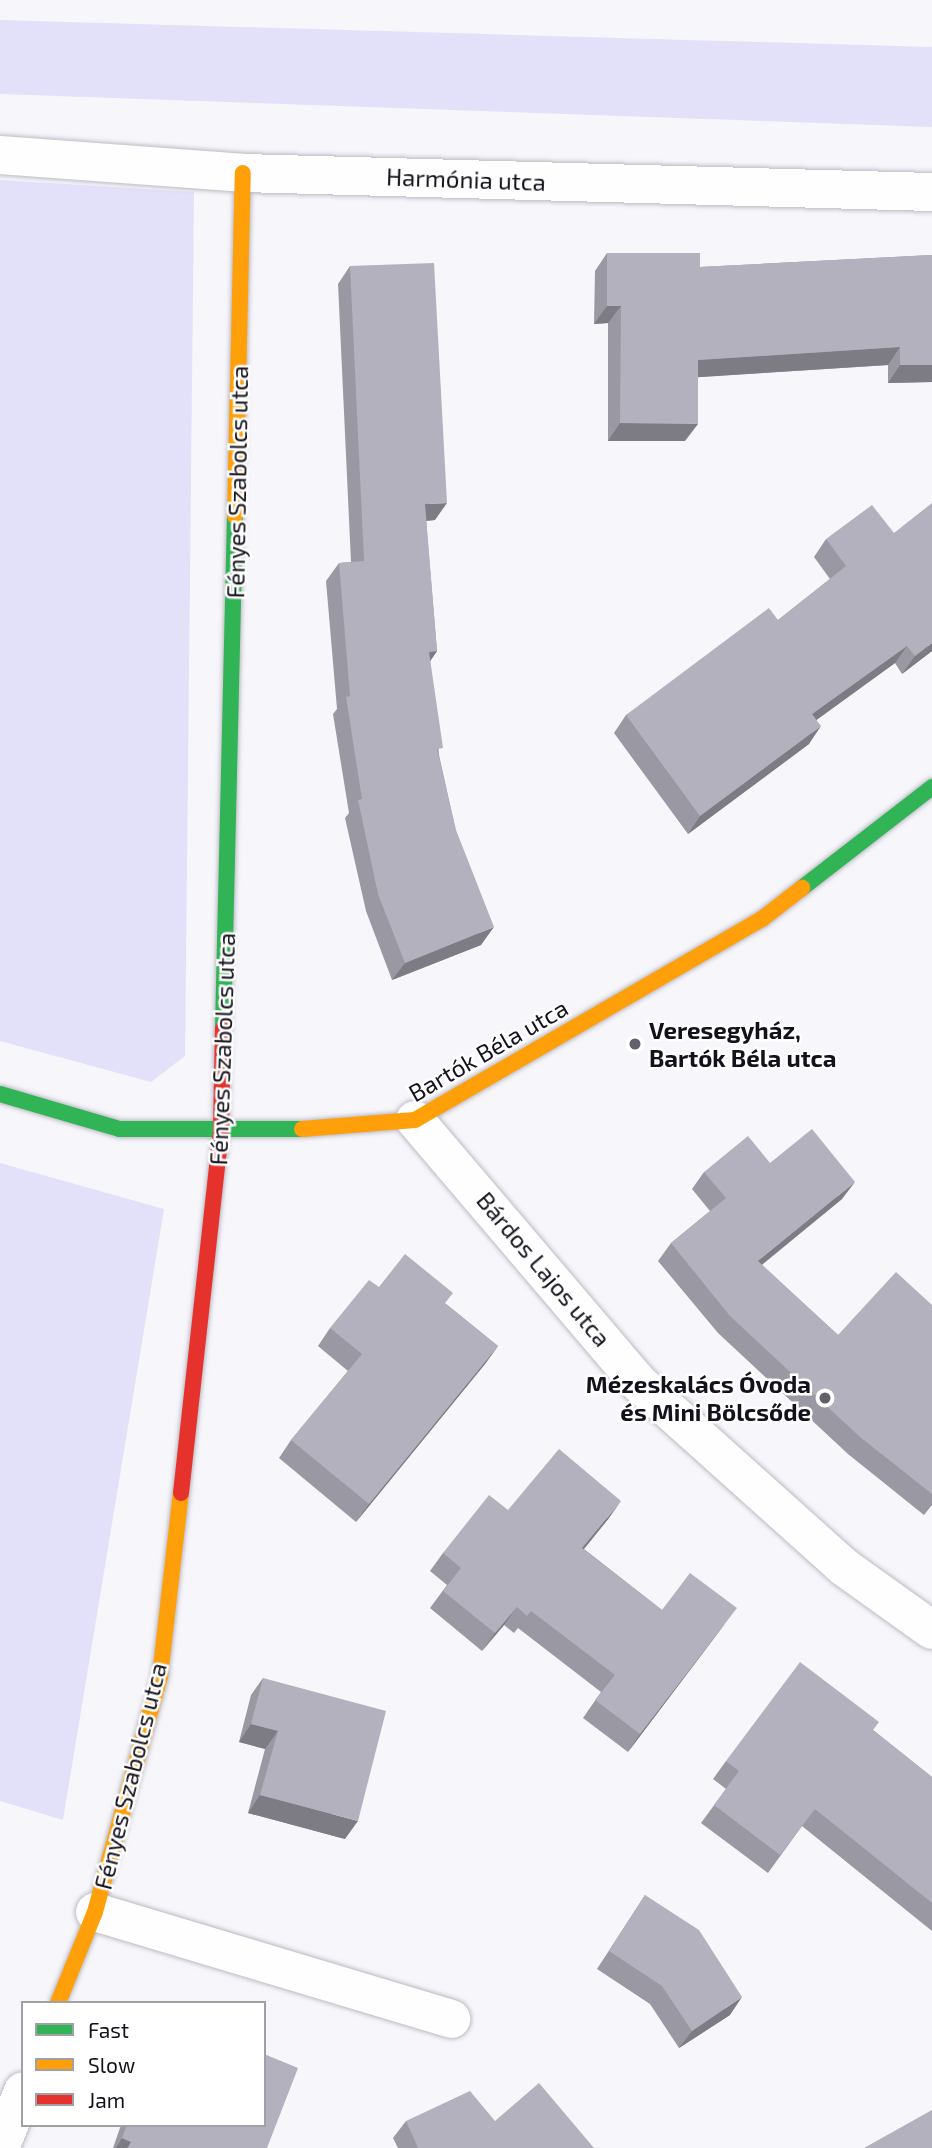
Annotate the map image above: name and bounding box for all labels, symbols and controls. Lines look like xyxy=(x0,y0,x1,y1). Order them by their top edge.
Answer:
street label: Harmónia utca xyxy=(386,162,546,196)
street label: Fényes Szabolcs utca xyxy=(221,365,253,599)
street label: Fényes Szabolcs utca xyxy=(204,932,240,1166)
street label: Bartók Béla utca xyxy=(403,993,573,1107)
place label: Veresegyház, Bartók Béla utca xyxy=(649,1016,836,1072)
marker: Veresegyház, Bartók Béla utca xyxy=(627,1036,643,1052)
street label: Bárdos Lajos utca xyxy=(471,1186,617,1352)
place label: Mézeskalács Óvoda és Mini Bölcsőde xyxy=(586,1370,811,1426)
marker: Mézeskalács Óvoda és Mini Bölcsőde xyxy=(817,1390,833,1406)
street label: Fényes Szabolcs utca xyxy=(88,1660,172,1892)
legend xyxy=(21,2001,266,2127)
text: Fast xyxy=(88,2017,129,2042)
text: Slow xyxy=(88,2052,135,2077)
text: Jam xyxy=(88,2087,125,2112)

